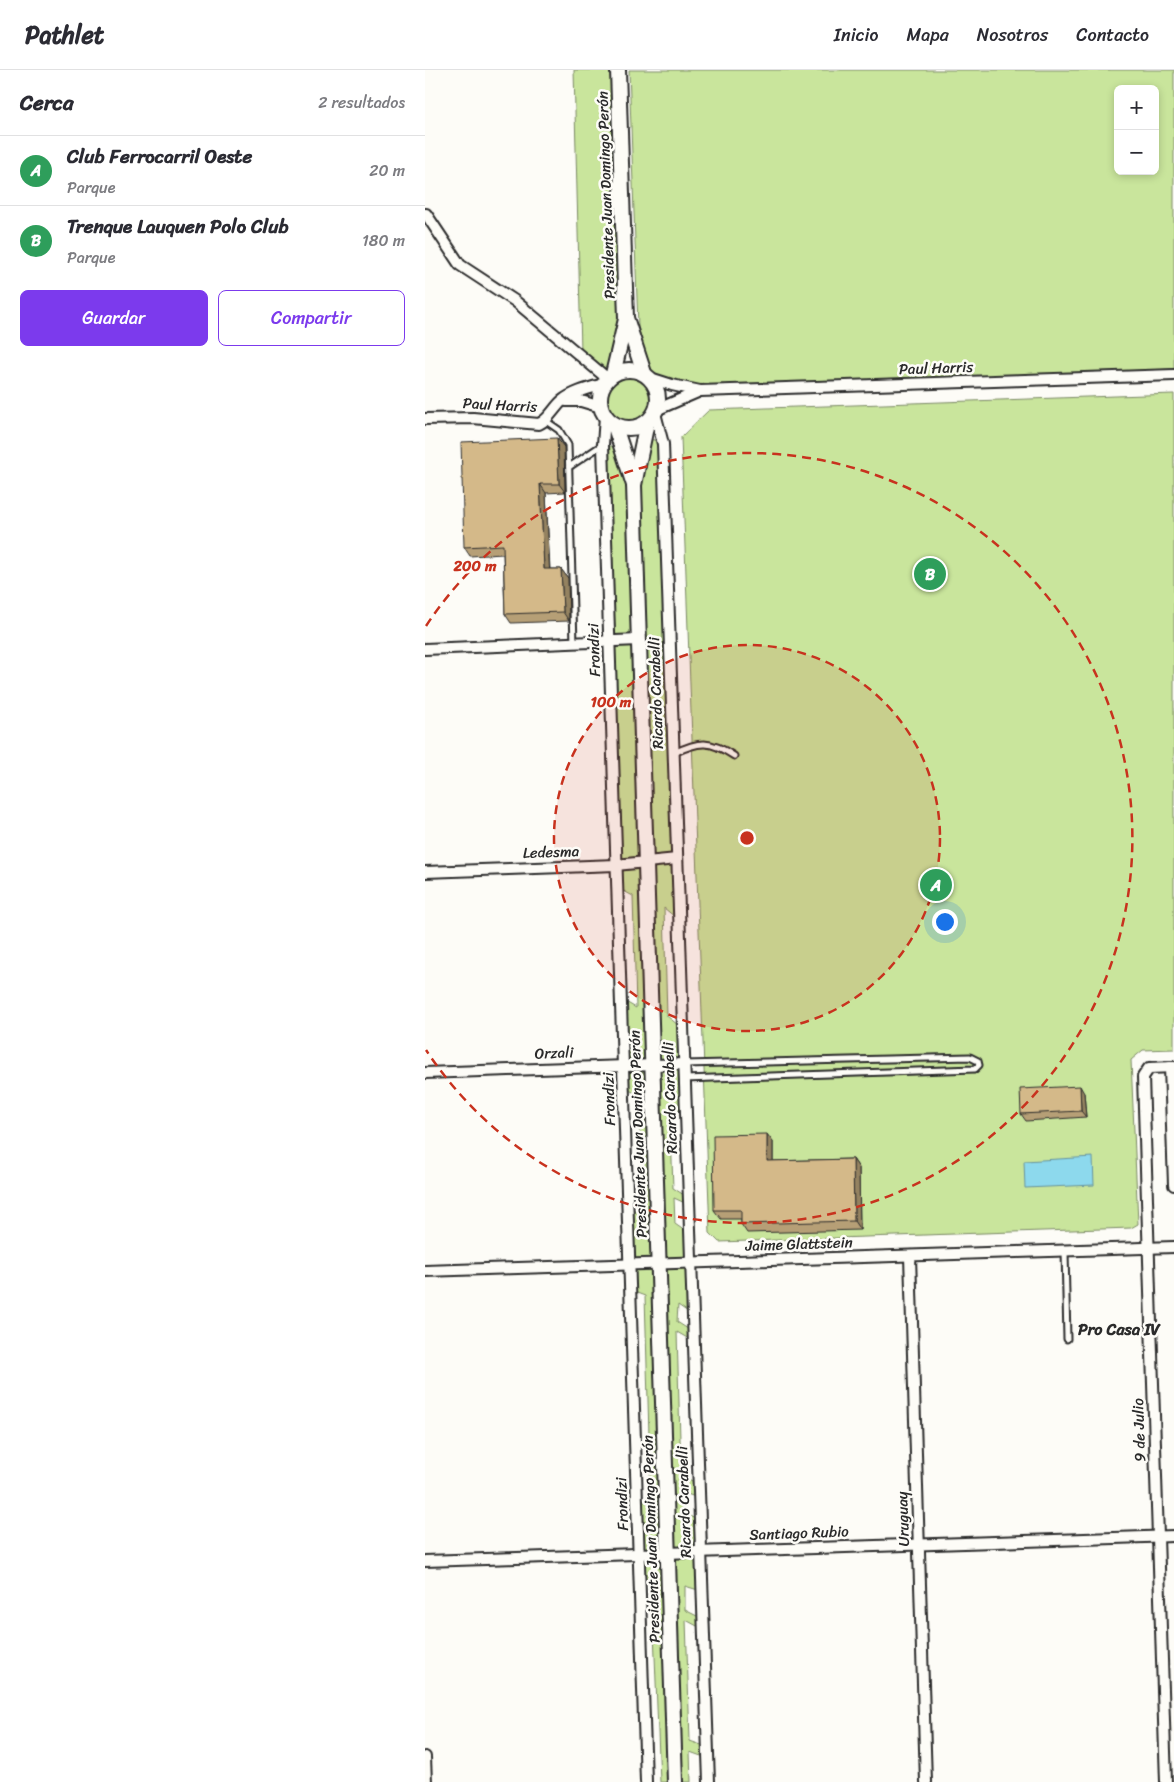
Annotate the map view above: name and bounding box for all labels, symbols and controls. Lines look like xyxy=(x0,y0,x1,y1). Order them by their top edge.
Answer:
text: Pathlet xyxy=(25,14,104,56)
text: Inicio xyxy=(834,19,879,51)
text: Mapa xyxy=(907,19,949,51)
text: Nosotros xyxy=(977,19,1048,51)
text: Contacto xyxy=(1076,19,1149,51)
text: Cerca xyxy=(20,84,74,122)
map controls xyxy=(1114,85,1159,175)
button: + xyxy=(1114,85,1159,130)
text: 2 resultados xyxy=(318,88,405,117)
street label: Presidente Juan Domingo Perón xyxy=(589,91,623,299)
button: − xyxy=(1114,130,1159,175)
text: Club Ferrocarril Oeste xyxy=(67,140,252,173)
text: A xyxy=(31,156,41,185)
text: 20 m xyxy=(369,156,405,185)
text: Parque xyxy=(67,173,115,202)
text: Trenque Lauquen Polo Club xyxy=(67,210,289,243)
text: B xyxy=(31,226,41,255)
text: 180 m xyxy=(362,226,405,255)
text: Parque xyxy=(67,243,115,272)
button: Guardar xyxy=(20,290,208,346)
button: Compartir xyxy=(218,290,405,346)
street label: Paul Harris xyxy=(898,354,974,382)
street label: Paul Harris xyxy=(462,390,538,420)
text: 200 m xyxy=(452,553,497,579)
pin: B xyxy=(914,555,946,593)
street label: Frondizi xyxy=(580,622,608,677)
street label: Ricardo Carabelli xyxy=(641,636,671,749)
text: 100 m xyxy=(591,689,632,715)
centre of rings xyxy=(738,829,756,847)
street label: Ledesma xyxy=(522,838,580,866)
pin: A xyxy=(920,866,952,904)
your location xyxy=(932,909,958,935)
street label: Presidente Juan Domingo Perón xyxy=(621,1030,655,1238)
street label: Orzali xyxy=(534,1039,575,1067)
street label: Ricardo Carabelli xyxy=(655,1041,685,1154)
street label: Frondizi xyxy=(595,1071,623,1126)
street label: Jaime Glattstein xyxy=(744,1229,853,1259)
district label: Pro Casa IV xyxy=(1078,1315,1161,1344)
street label: 9 de Julio xyxy=(1125,1397,1153,1462)
street label: Presidente Juan Domingo Perón xyxy=(634,1435,668,1643)
street label: Ricardo Carabelli xyxy=(669,1445,699,1558)
street label: Frondizi xyxy=(608,1476,636,1531)
street label: Uruguay xyxy=(889,1491,917,1547)
street label: Santiago Rubio xyxy=(749,1518,850,1548)

